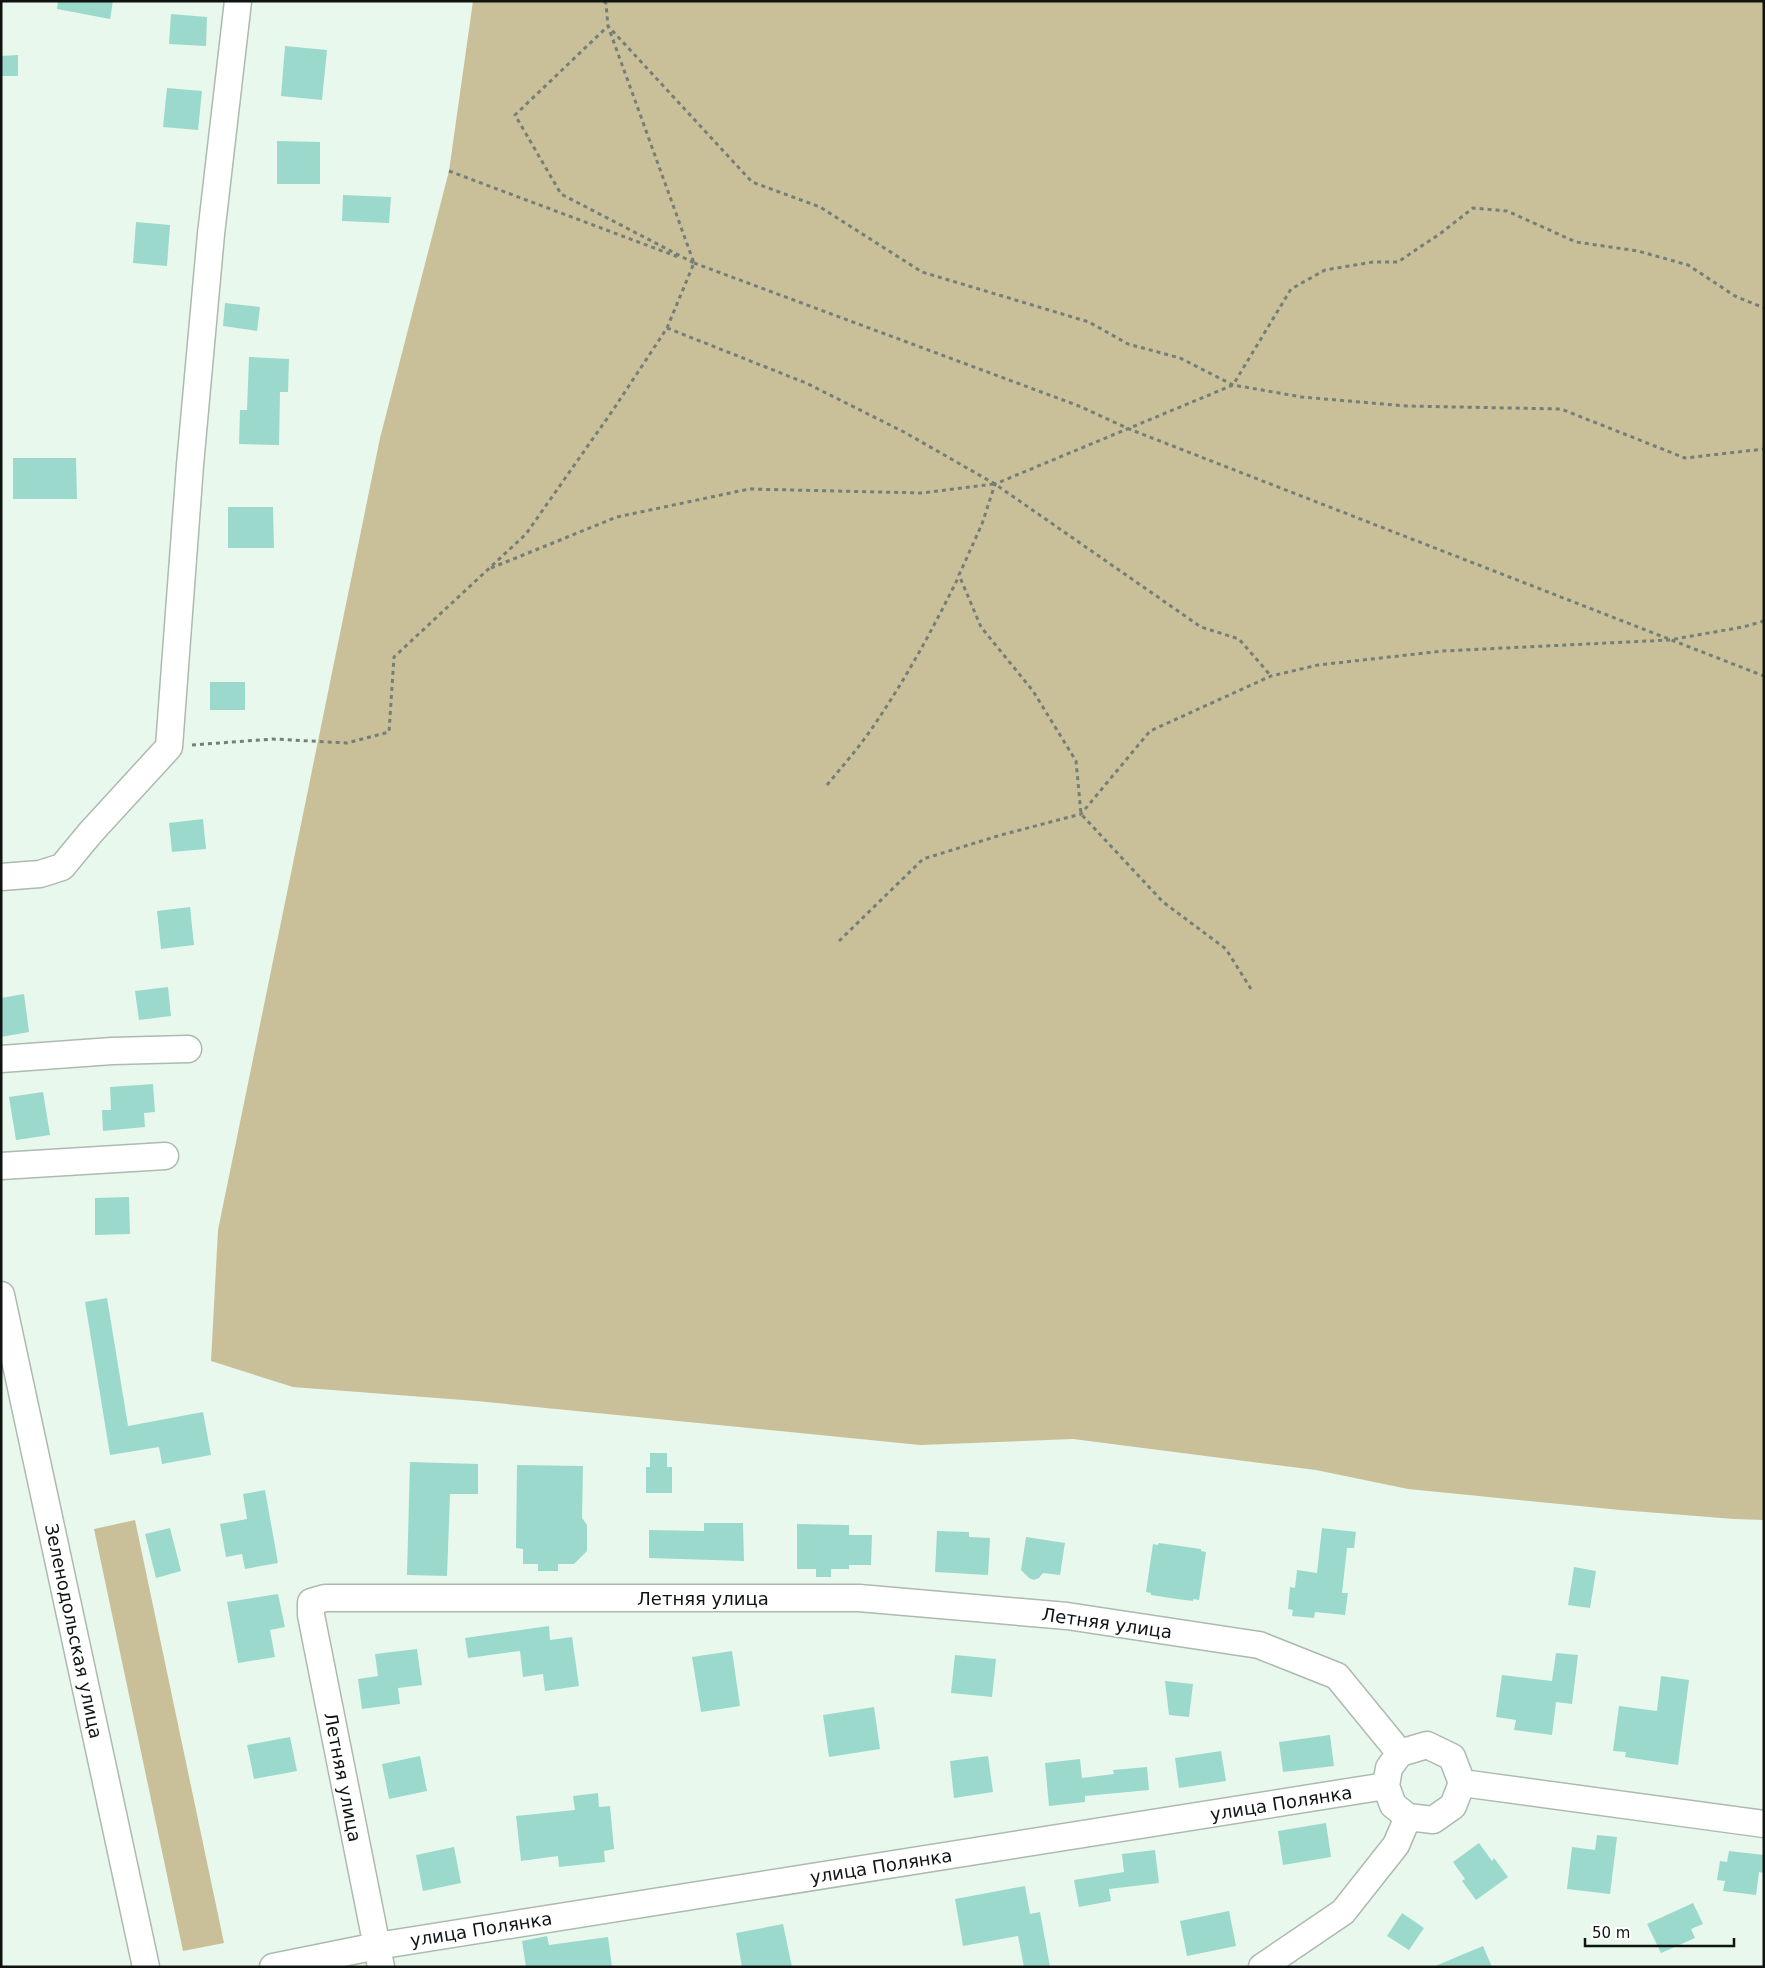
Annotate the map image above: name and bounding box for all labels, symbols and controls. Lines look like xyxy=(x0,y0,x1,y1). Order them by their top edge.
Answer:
street label: Зеленодольская улица xyxy=(41,1522,107,1740)
street label: Летняя улица xyxy=(637,1588,769,1609)
street label: Летняя улица xyxy=(1040,1603,1174,1643)
street label: Летняя улица xyxy=(320,1711,366,1843)
street label: улица Полянка xyxy=(1209,1781,1353,1825)
street label: улица Полянка xyxy=(809,1844,953,1888)
street label: улица Полянка xyxy=(409,1907,553,1951)
scale bar xyxy=(1585,1916,1734,1948)
text: 50 m xyxy=(1592,1924,1630,1942)

